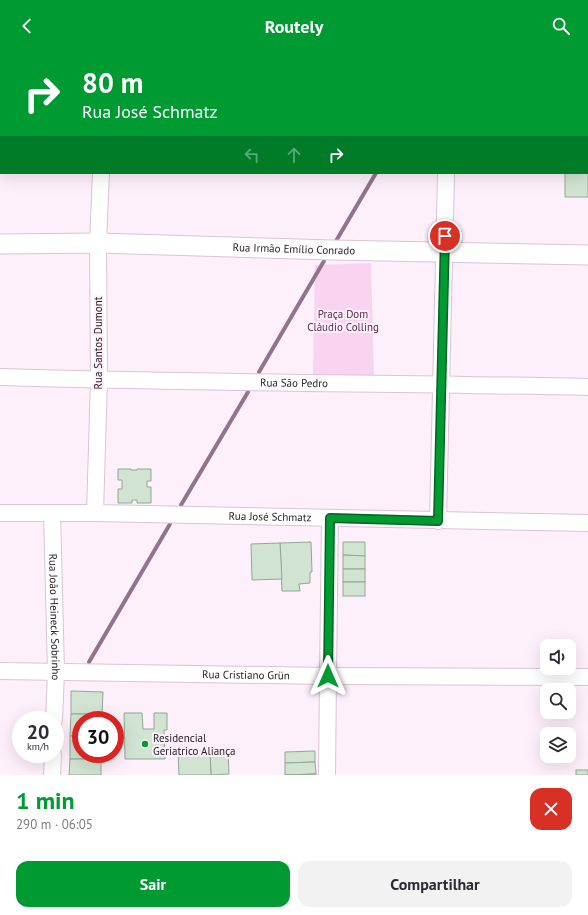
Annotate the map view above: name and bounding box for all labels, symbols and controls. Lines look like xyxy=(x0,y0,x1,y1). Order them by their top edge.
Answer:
icon: back xyxy=(16,15,38,37)
text: Routely xyxy=(265,15,323,38)
icon: search xyxy=(550,15,572,37)
text: 80 m xyxy=(82,64,143,101)
icon: right xyxy=(16,68,68,120)
text: Rua José Schmatz xyxy=(82,100,218,123)
icon: left xyxy=(241,144,263,166)
icon: ahead xyxy=(283,144,305,166)
icon: right xyxy=(325,144,347,166)
pin xyxy=(428,219,462,253)
icon: arrive xyxy=(434,225,456,247)
street label: Rua Irmão Emílio Conrado xyxy=(232,240,355,257)
street label: Rua Santos Dumont xyxy=(91,296,105,389)
park label: Praça Dom Cláudio Colling xyxy=(307,307,379,334)
street label: Rua São Pedro xyxy=(260,375,328,390)
street label: Rua José Schmatz xyxy=(228,509,312,524)
street label: Rua João Heineck Sobrinho xyxy=(46,553,63,681)
map controls xyxy=(540,639,576,763)
button: sound xyxy=(540,639,576,675)
position arrow xyxy=(307,655,349,697)
street label: Rua Cristiano Grün xyxy=(202,667,290,682)
button: search xyxy=(540,683,576,719)
speed limit sign: 30 xyxy=(72,711,124,763)
text: 20 xyxy=(27,719,49,745)
button: layers xyxy=(540,727,576,763)
place label: Residencial Geriatrico Aliança xyxy=(153,731,236,758)
marker: Residencial Geriatrico Aliança xyxy=(140,739,150,749)
text: km/h xyxy=(27,740,49,753)
text: 1 min xyxy=(16,785,75,816)
button: close xyxy=(530,788,572,830)
text: 290 m · 06:05 xyxy=(16,816,93,833)
button: Sair xyxy=(16,861,290,907)
button: Compartilhar xyxy=(298,861,572,907)

